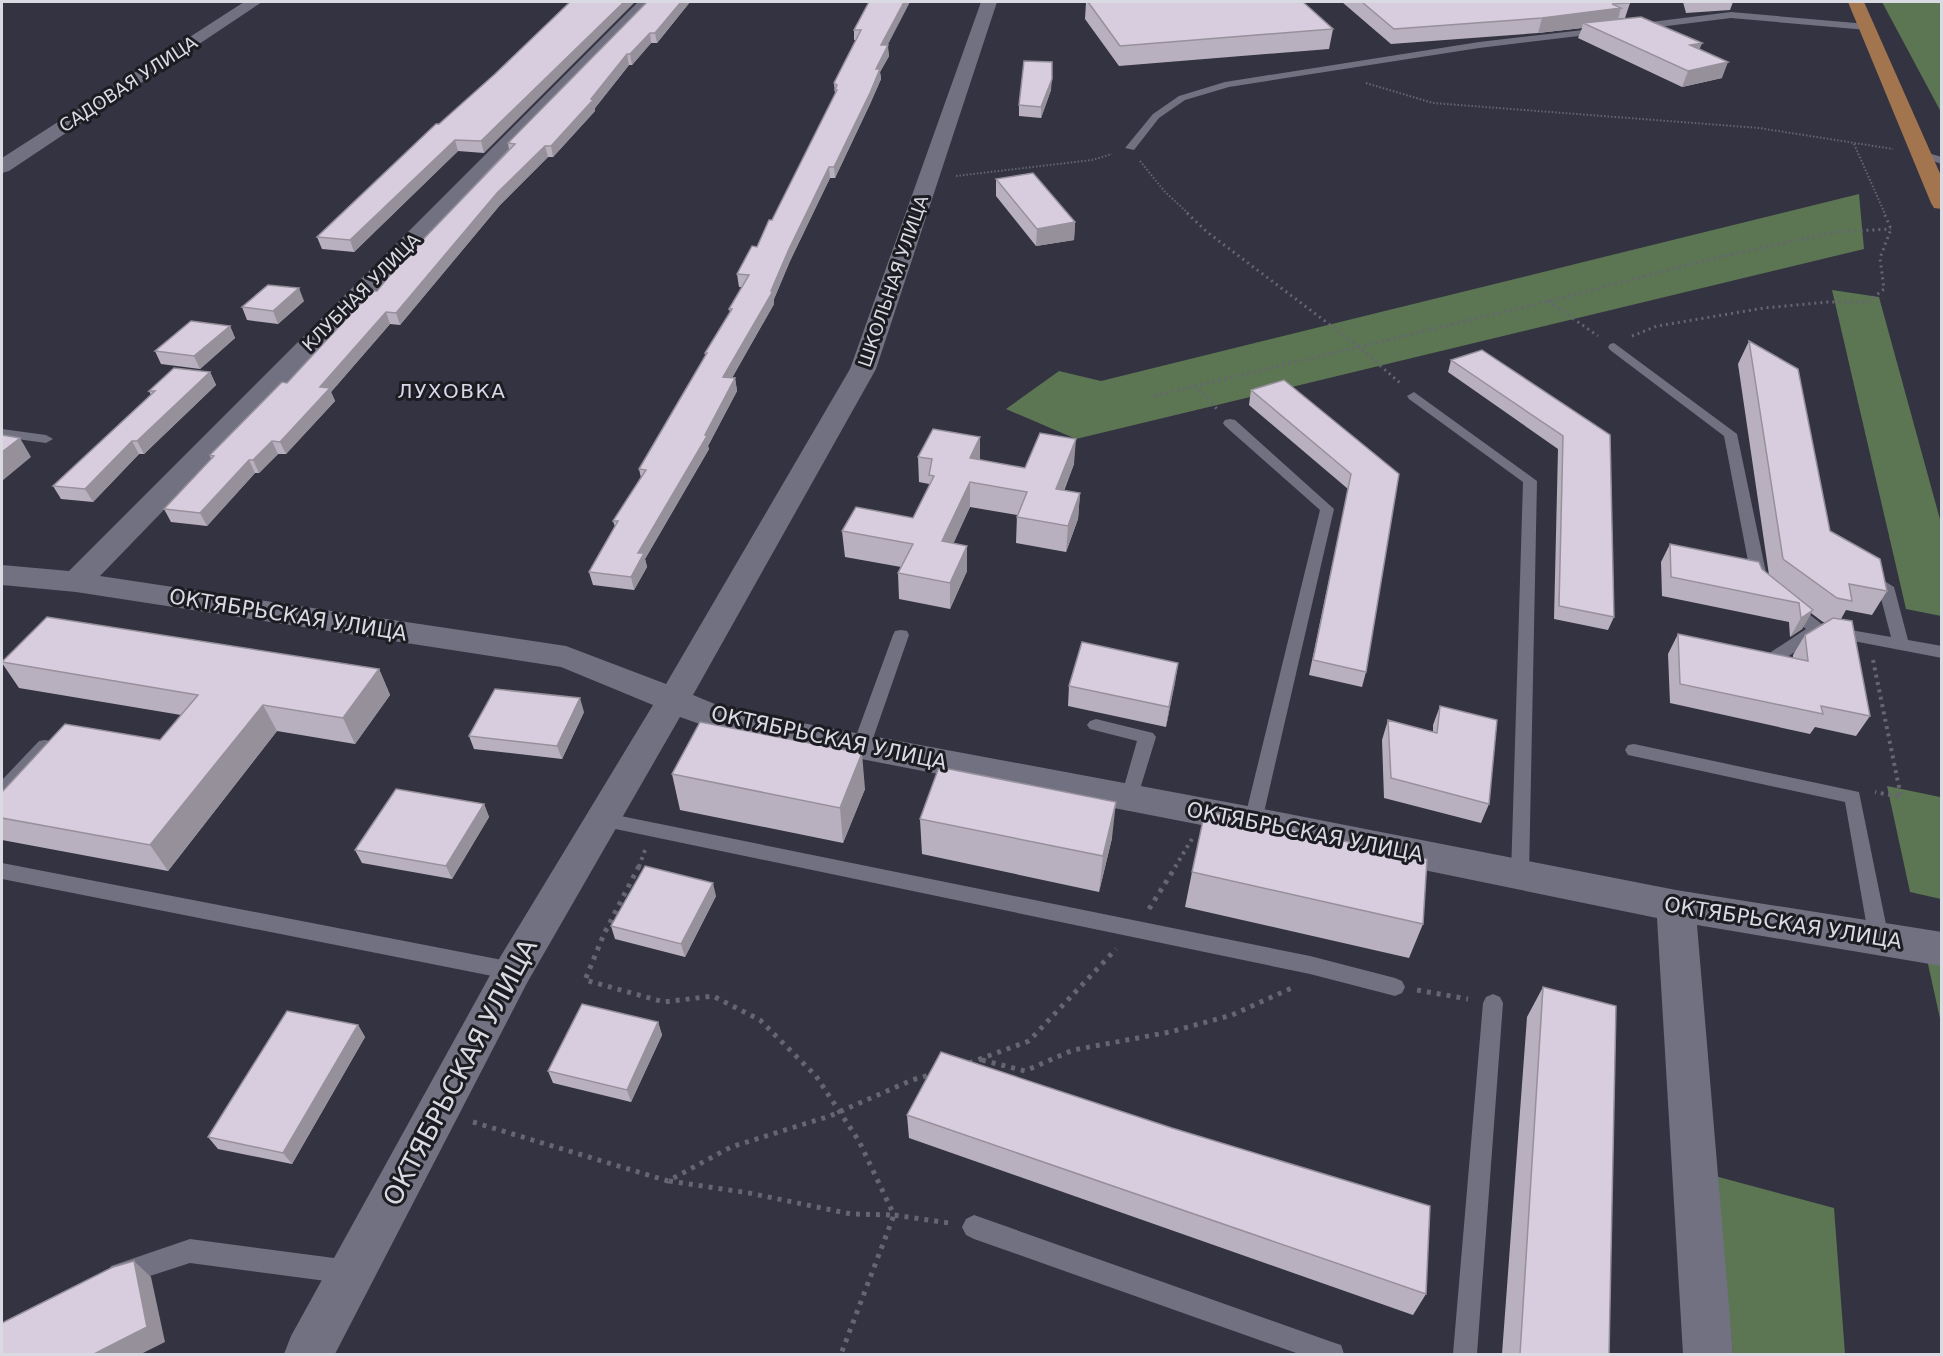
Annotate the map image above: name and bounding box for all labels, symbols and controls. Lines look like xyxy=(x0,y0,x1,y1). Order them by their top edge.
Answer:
street label: САДОВАЯ УЛИЦА xyxy=(55,31,201,136)
street label: ШКОЛЬНАЯ УЛИЦА xyxy=(854,192,933,370)
street label: КЛУБНАЯ УЛИЦА xyxy=(298,228,425,355)
district label: ЛУХОВКА xyxy=(398,379,506,403)
street label: ОКТЯБРЬСКАЯ УЛИЦА xyxy=(167,584,409,646)
street label: ОКТЯБРЬСКАЯ УЛИЦА xyxy=(709,701,950,775)
street label: ОКТЯБРЬСКАЯ УЛИЦА xyxy=(1185,797,1426,867)
street label: ОКТЯБРЬСКАЯ УЛИЦА xyxy=(1662,892,1904,954)
street label: ОКТЯБРЬСКАЯ УЛИЦА xyxy=(377,933,543,1211)

